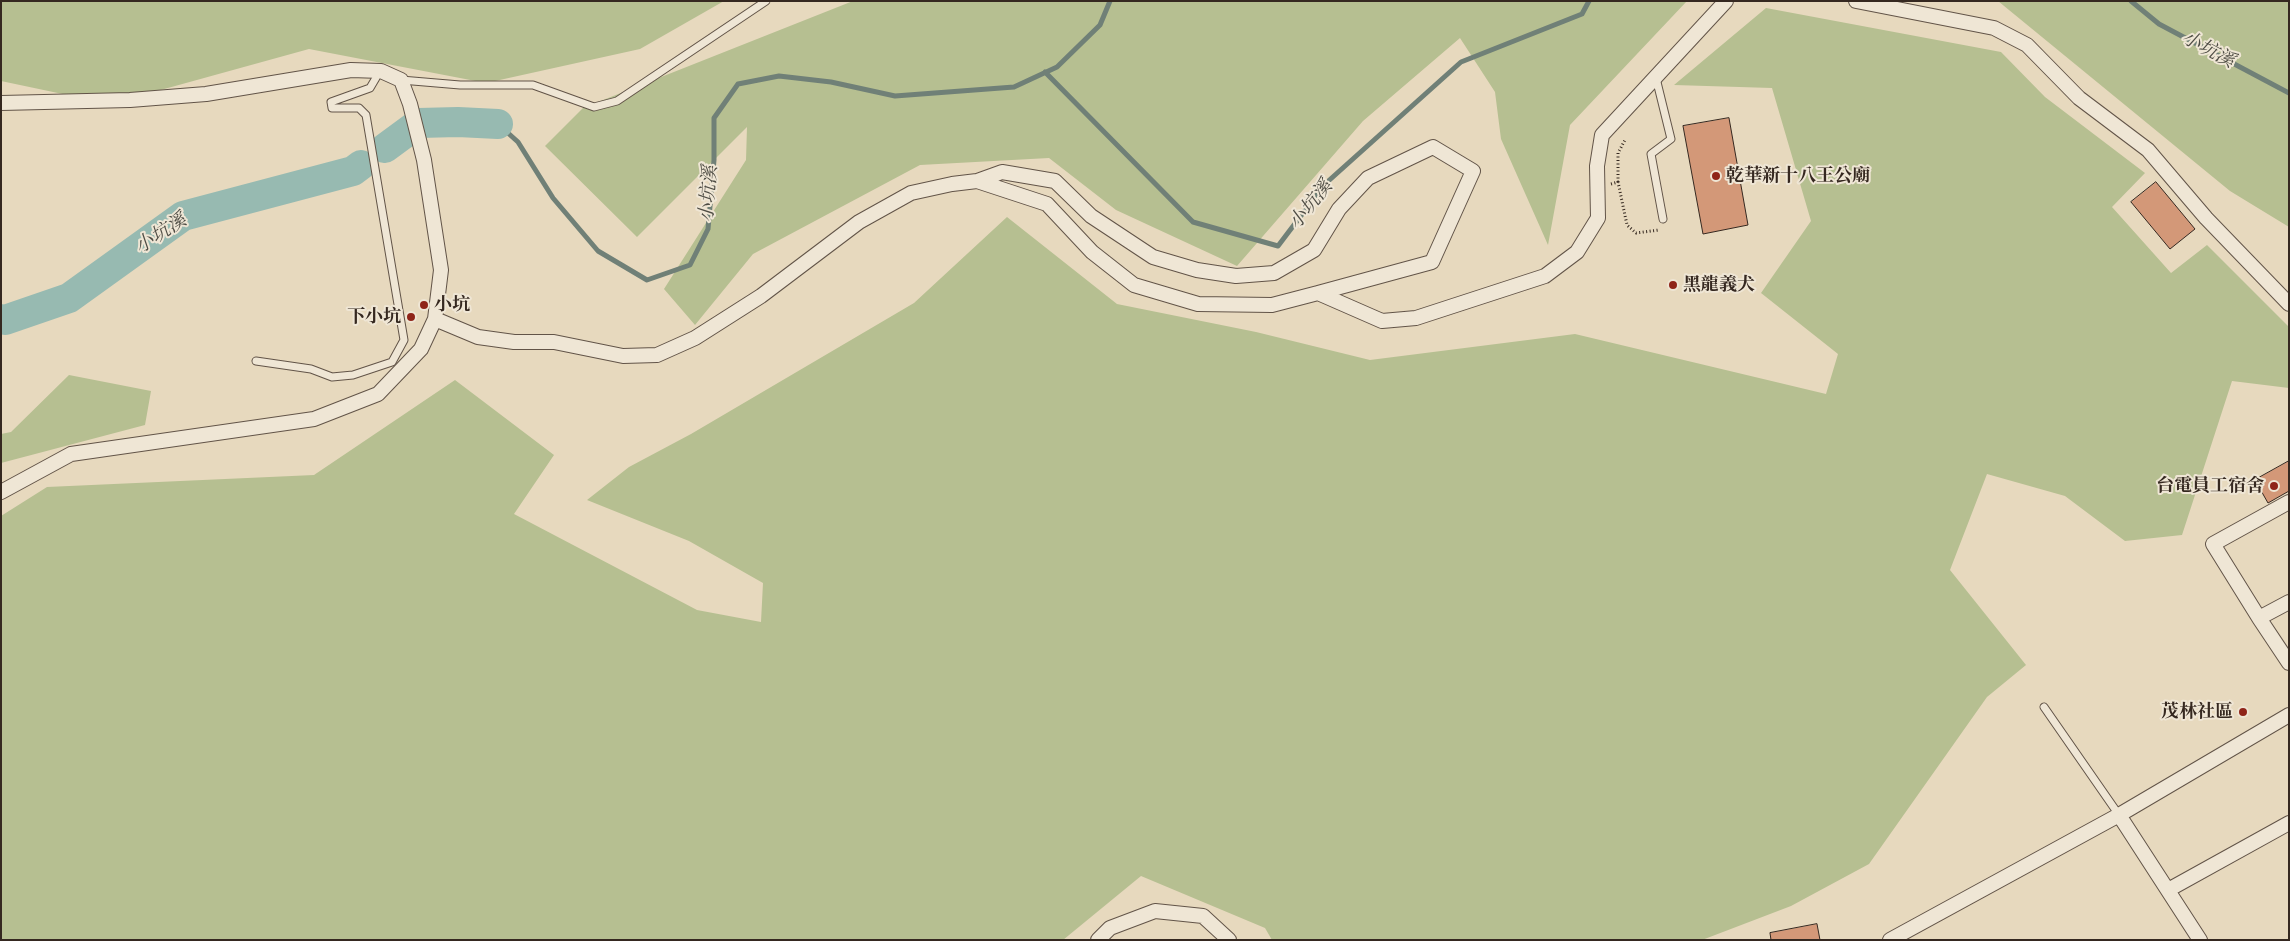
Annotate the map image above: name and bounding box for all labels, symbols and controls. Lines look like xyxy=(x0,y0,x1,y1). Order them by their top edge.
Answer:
water label: 小坑溪 xyxy=(2177,27,2239,73)
water label: 小坑溪 xyxy=(696,165,722,223)
place label: 乾華新十八王公廟 xyxy=(1726,165,1870,187)
marker: 乾華新十八王公廟 xyxy=(1710,170,1722,182)
water label: 小坑溪 xyxy=(1284,176,1338,234)
water label: 小坑溪 xyxy=(131,209,191,259)
place label: 黑龍義犬 xyxy=(1683,274,1755,296)
marker: 黑龍義犬 xyxy=(1667,279,1679,291)
place label: 小坑 xyxy=(434,294,470,316)
marker: 小坑 xyxy=(418,299,430,311)
place label: 下小坑 xyxy=(347,306,401,328)
marker: 下小坑 xyxy=(405,311,417,323)
place label: 台電員工宿舍 xyxy=(2156,475,2264,497)
marker: 台電員工宿舍 xyxy=(2268,480,2280,492)
place label: 茂林社區 xyxy=(2161,701,2233,723)
marker: 茂林社區 xyxy=(2237,706,2249,718)

